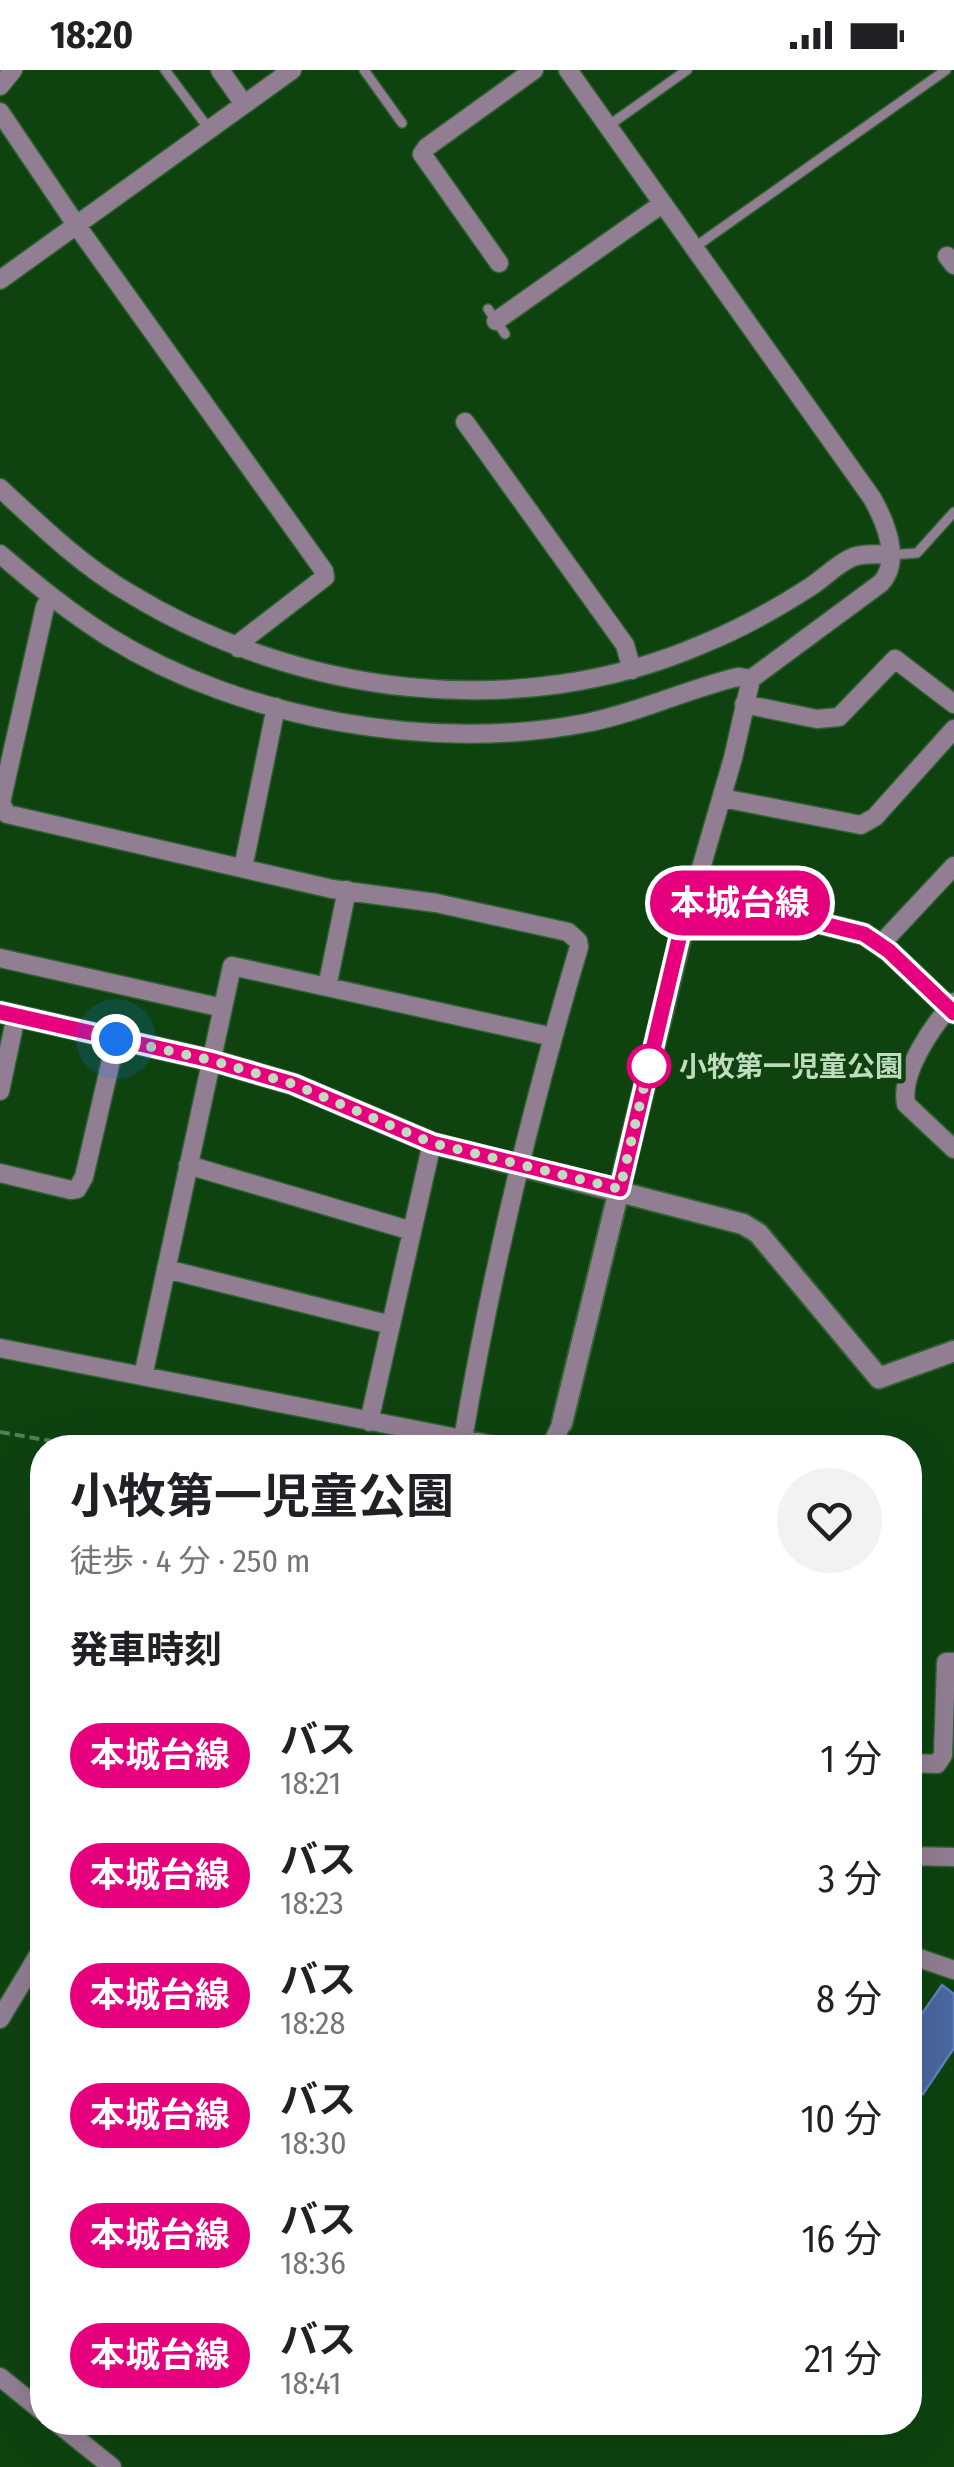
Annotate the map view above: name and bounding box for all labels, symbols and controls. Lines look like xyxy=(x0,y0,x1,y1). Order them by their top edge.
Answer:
text: 18:20 xyxy=(50,12,133,58)
line badge: 本城台線 xyxy=(670,870,810,936)
text: 本城台線 xyxy=(670,882,810,924)
your location xyxy=(91,1014,141,1064)
marker: 小牧第一児童公園 xyxy=(628,1045,670,1087)
place label: 小牧第一児童公園 xyxy=(679,1050,903,1083)
text: 小牧第一児童公園 xyxy=(70,1468,454,1526)
button: heart xyxy=(777,1468,882,1573)
text: 徒歩 · 4 分 · 250 m xyxy=(70,1542,310,1580)
text: 発車時刻 xyxy=(70,1627,222,1673)
text: バス xyxy=(280,1717,356,1763)
text: 本城台線 xyxy=(90,1734,230,1776)
text: 1 分 xyxy=(820,1736,882,1782)
text: 18:21 xyxy=(280,1764,341,1802)
text: バス xyxy=(280,1837,356,1883)
text: 本城台線 xyxy=(90,1854,230,1896)
text: 3 分 xyxy=(818,1856,882,1902)
text: 18:23 xyxy=(280,1884,344,1922)
text: バス xyxy=(280,1957,356,2003)
text: 本城台線 xyxy=(90,1974,230,2016)
text: 8 分 xyxy=(816,1976,882,2022)
text: 18:28 xyxy=(280,2004,345,2042)
text: バス xyxy=(280,2077,356,2123)
text: 本城台線 xyxy=(90,2094,230,2136)
text: 10 分 xyxy=(800,2096,882,2142)
text: 18:30 xyxy=(280,2124,347,2162)
text: バス xyxy=(280,2197,356,2243)
text: 本城台線 xyxy=(90,2214,230,2256)
text: 16 分 xyxy=(801,2216,882,2262)
text: 18:36 xyxy=(280,2244,346,2282)
text: バス xyxy=(280,2317,356,2363)
text: 本城台線 xyxy=(90,2334,230,2376)
text: 21 分 xyxy=(804,2336,882,2382)
text: 18:41 xyxy=(280,2364,341,2402)

